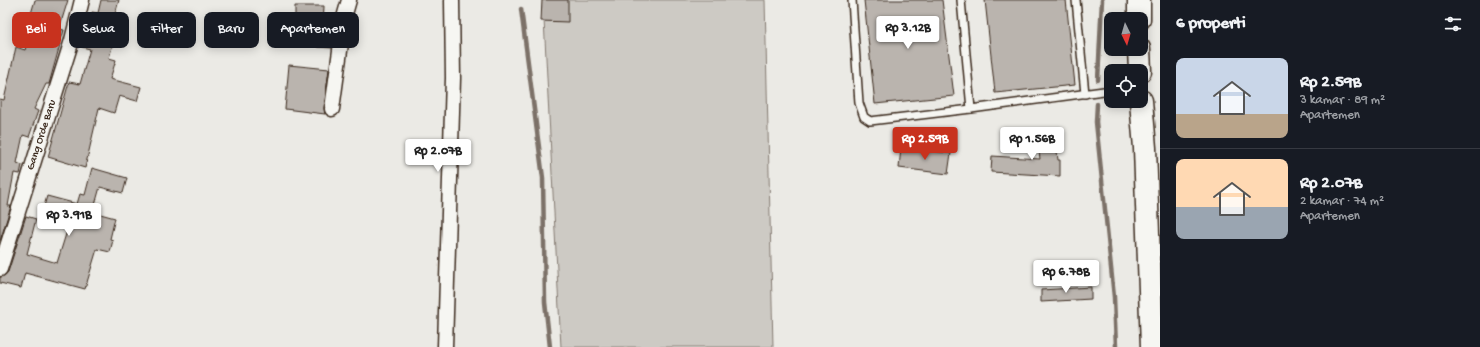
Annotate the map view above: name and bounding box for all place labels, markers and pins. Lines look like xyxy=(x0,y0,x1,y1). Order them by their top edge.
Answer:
pin: Rp 3.12B xyxy=(867,16,949,50)
pin: Rp 2.59B xyxy=(884,127,966,161)
pin: Rp 1.56B xyxy=(991,127,1073,161)
pin: Rp 2.07B xyxy=(397,139,479,173)
pin: Rp 3.91B xyxy=(28,203,110,237)
pin: Rp 6.78B xyxy=(1025,260,1107,294)

